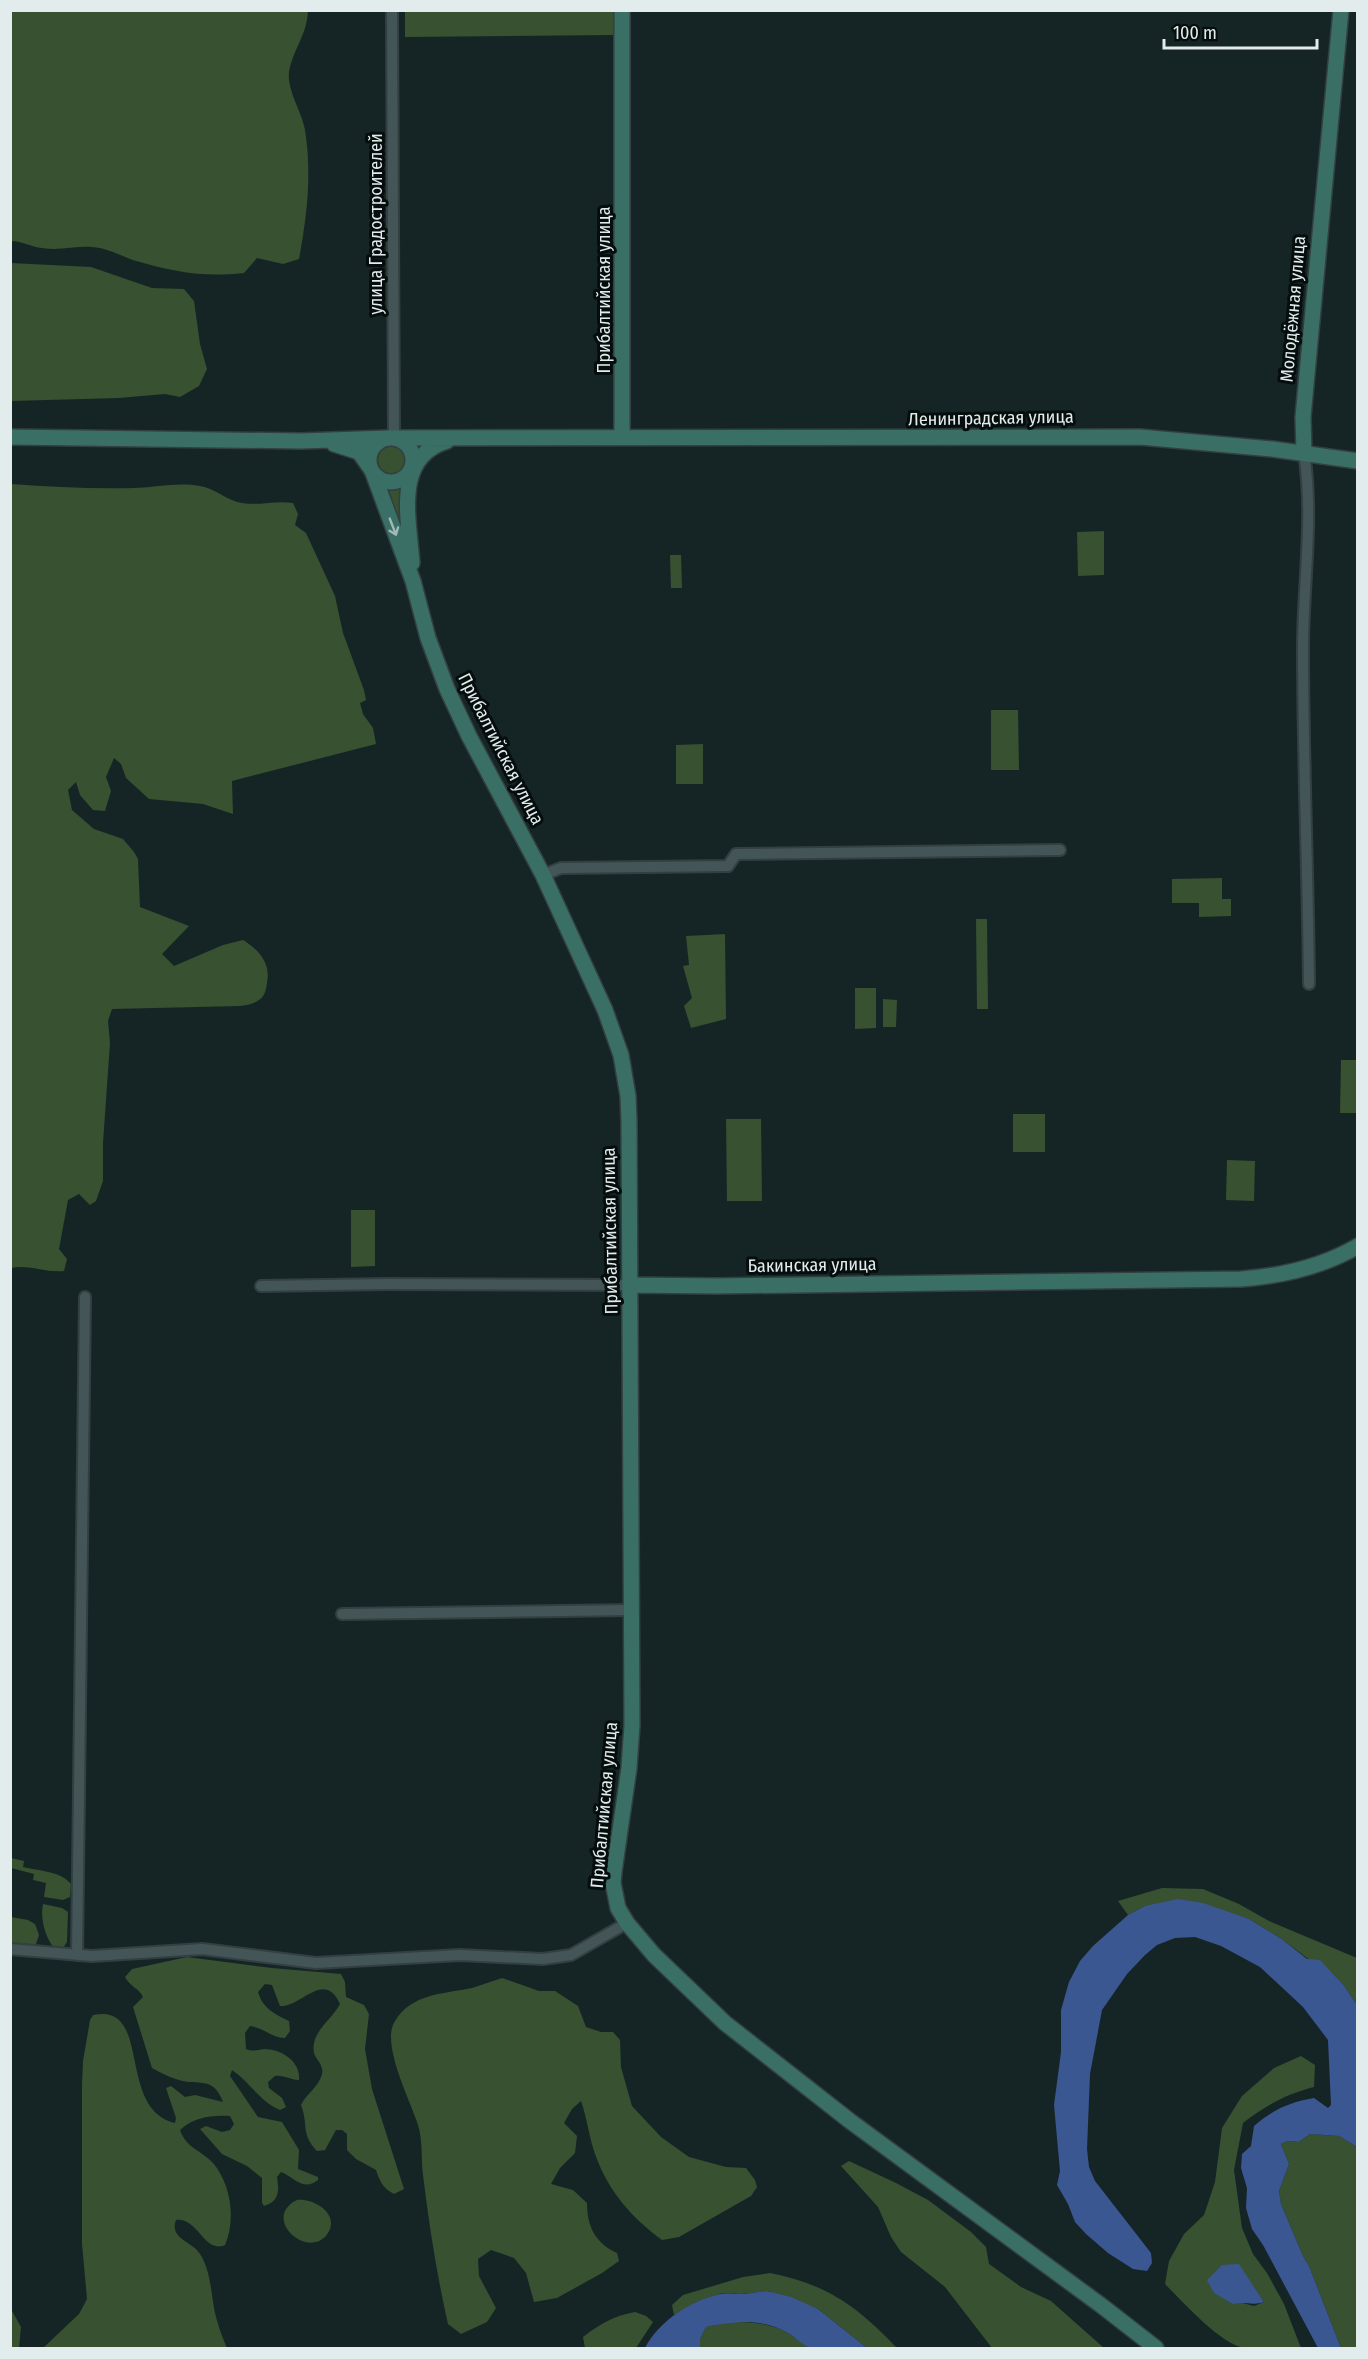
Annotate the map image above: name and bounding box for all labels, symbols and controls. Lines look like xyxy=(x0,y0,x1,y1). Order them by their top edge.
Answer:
scale bar xyxy=(1164,12,1317,50)
text: 100 m xyxy=(1173,22,1217,44)
street label: улица Градостроителей xyxy=(365,133,387,315)
street label: Прибалтийская улица xyxy=(593,206,615,373)
street label: Молодёжная улица xyxy=(1276,235,1310,383)
street label: Ленинградская улица xyxy=(908,406,1074,430)
one-way arrow xyxy=(389,517,400,536)
street label: Прибалтийская улица xyxy=(453,670,549,829)
street label: Прибалтийская улица xyxy=(598,1147,622,1315)
street label: Бакинская улица xyxy=(747,1253,877,1277)
street label: Прибалтийская улица xyxy=(586,1721,622,1889)

